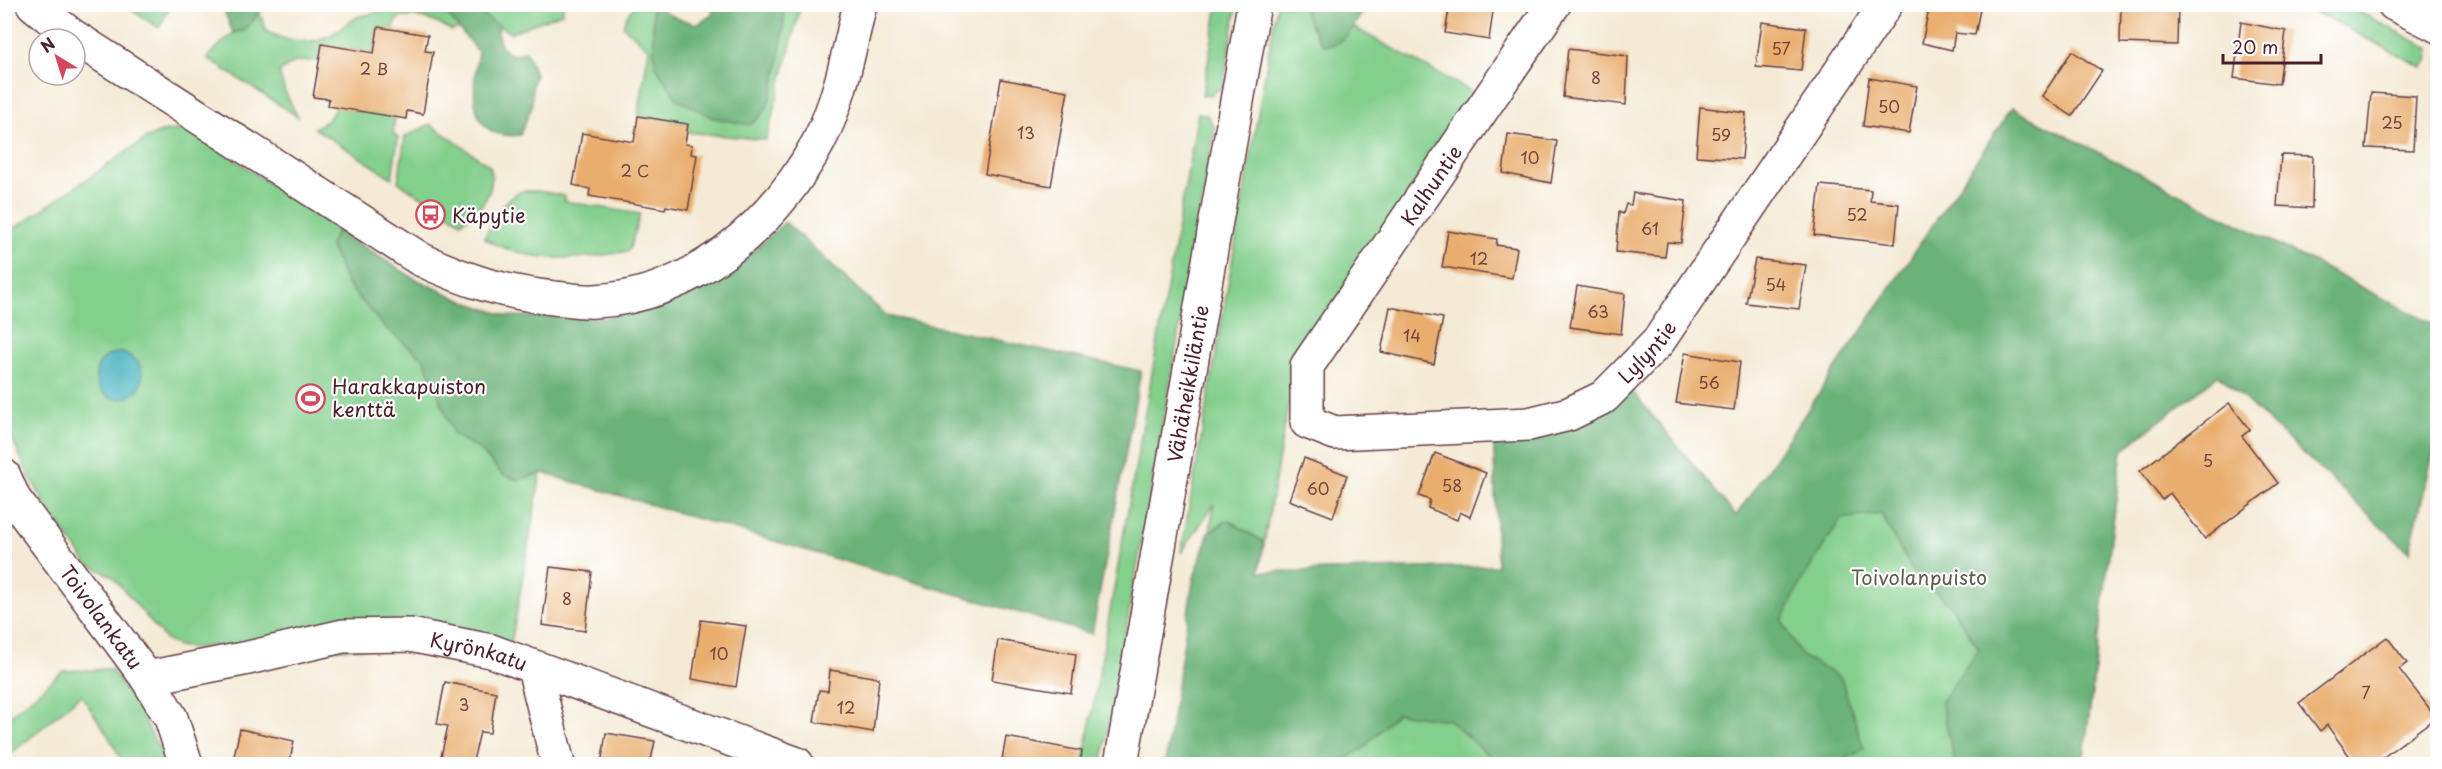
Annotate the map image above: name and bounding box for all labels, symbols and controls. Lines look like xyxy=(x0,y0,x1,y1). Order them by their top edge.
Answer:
north arrow xyxy=(27,27,87,87)
scale bar xyxy=(2223,27,2320,65)
text: N xyxy=(35,31,60,58)
text: 20 m xyxy=(2232,33,2278,60)
house number: 57 xyxy=(1771,36,1791,60)
house number: 2 B xyxy=(360,56,388,80)
house number: 8 xyxy=(1591,65,1601,89)
house number: 50 xyxy=(1878,94,1900,118)
house number: 25 xyxy=(2381,110,2403,134)
house number: 13 xyxy=(1017,120,1035,144)
house number: 59 xyxy=(1711,122,1731,146)
street label: Kalhuntie xyxy=(1393,139,1469,231)
house number: 10 xyxy=(1521,145,1539,169)
house number: 2 C xyxy=(621,158,649,182)
bus stop icon: Käpytie xyxy=(415,199,447,231)
place label: Käpytie xyxy=(452,200,526,230)
house number: 52 xyxy=(1846,202,1868,226)
house number: 61 xyxy=(1641,216,1659,240)
house number: 12 xyxy=(1470,246,1488,270)
house number: 54 xyxy=(1766,272,1786,296)
house number: 63 xyxy=(1587,299,1609,323)
street label: Vähäheikkiläntie xyxy=(1159,303,1216,465)
street label: Lylyntie xyxy=(1611,315,1683,390)
house number: 14 xyxy=(1403,323,1421,347)
house number: 56 xyxy=(1698,370,1720,394)
place label: Harakkapuiston kenttä xyxy=(332,371,486,424)
sports icon: Harakkapuiston kenttä xyxy=(295,382,327,414)
house number: 5 xyxy=(2203,448,2213,472)
house number: 58 xyxy=(1442,473,1462,497)
house number: 60 xyxy=(1307,476,1329,500)
street label: Toivolankatu xyxy=(53,559,150,675)
park label: Toivolanpuisto xyxy=(1851,562,1987,592)
house number: 8 xyxy=(562,586,572,610)
street label: Kyrönkatu xyxy=(427,624,532,678)
house number: 10 xyxy=(710,641,728,665)
house number: 7 xyxy=(2361,680,2371,704)
house number: 3 xyxy=(459,692,469,716)
house number: 12 xyxy=(837,695,855,719)

